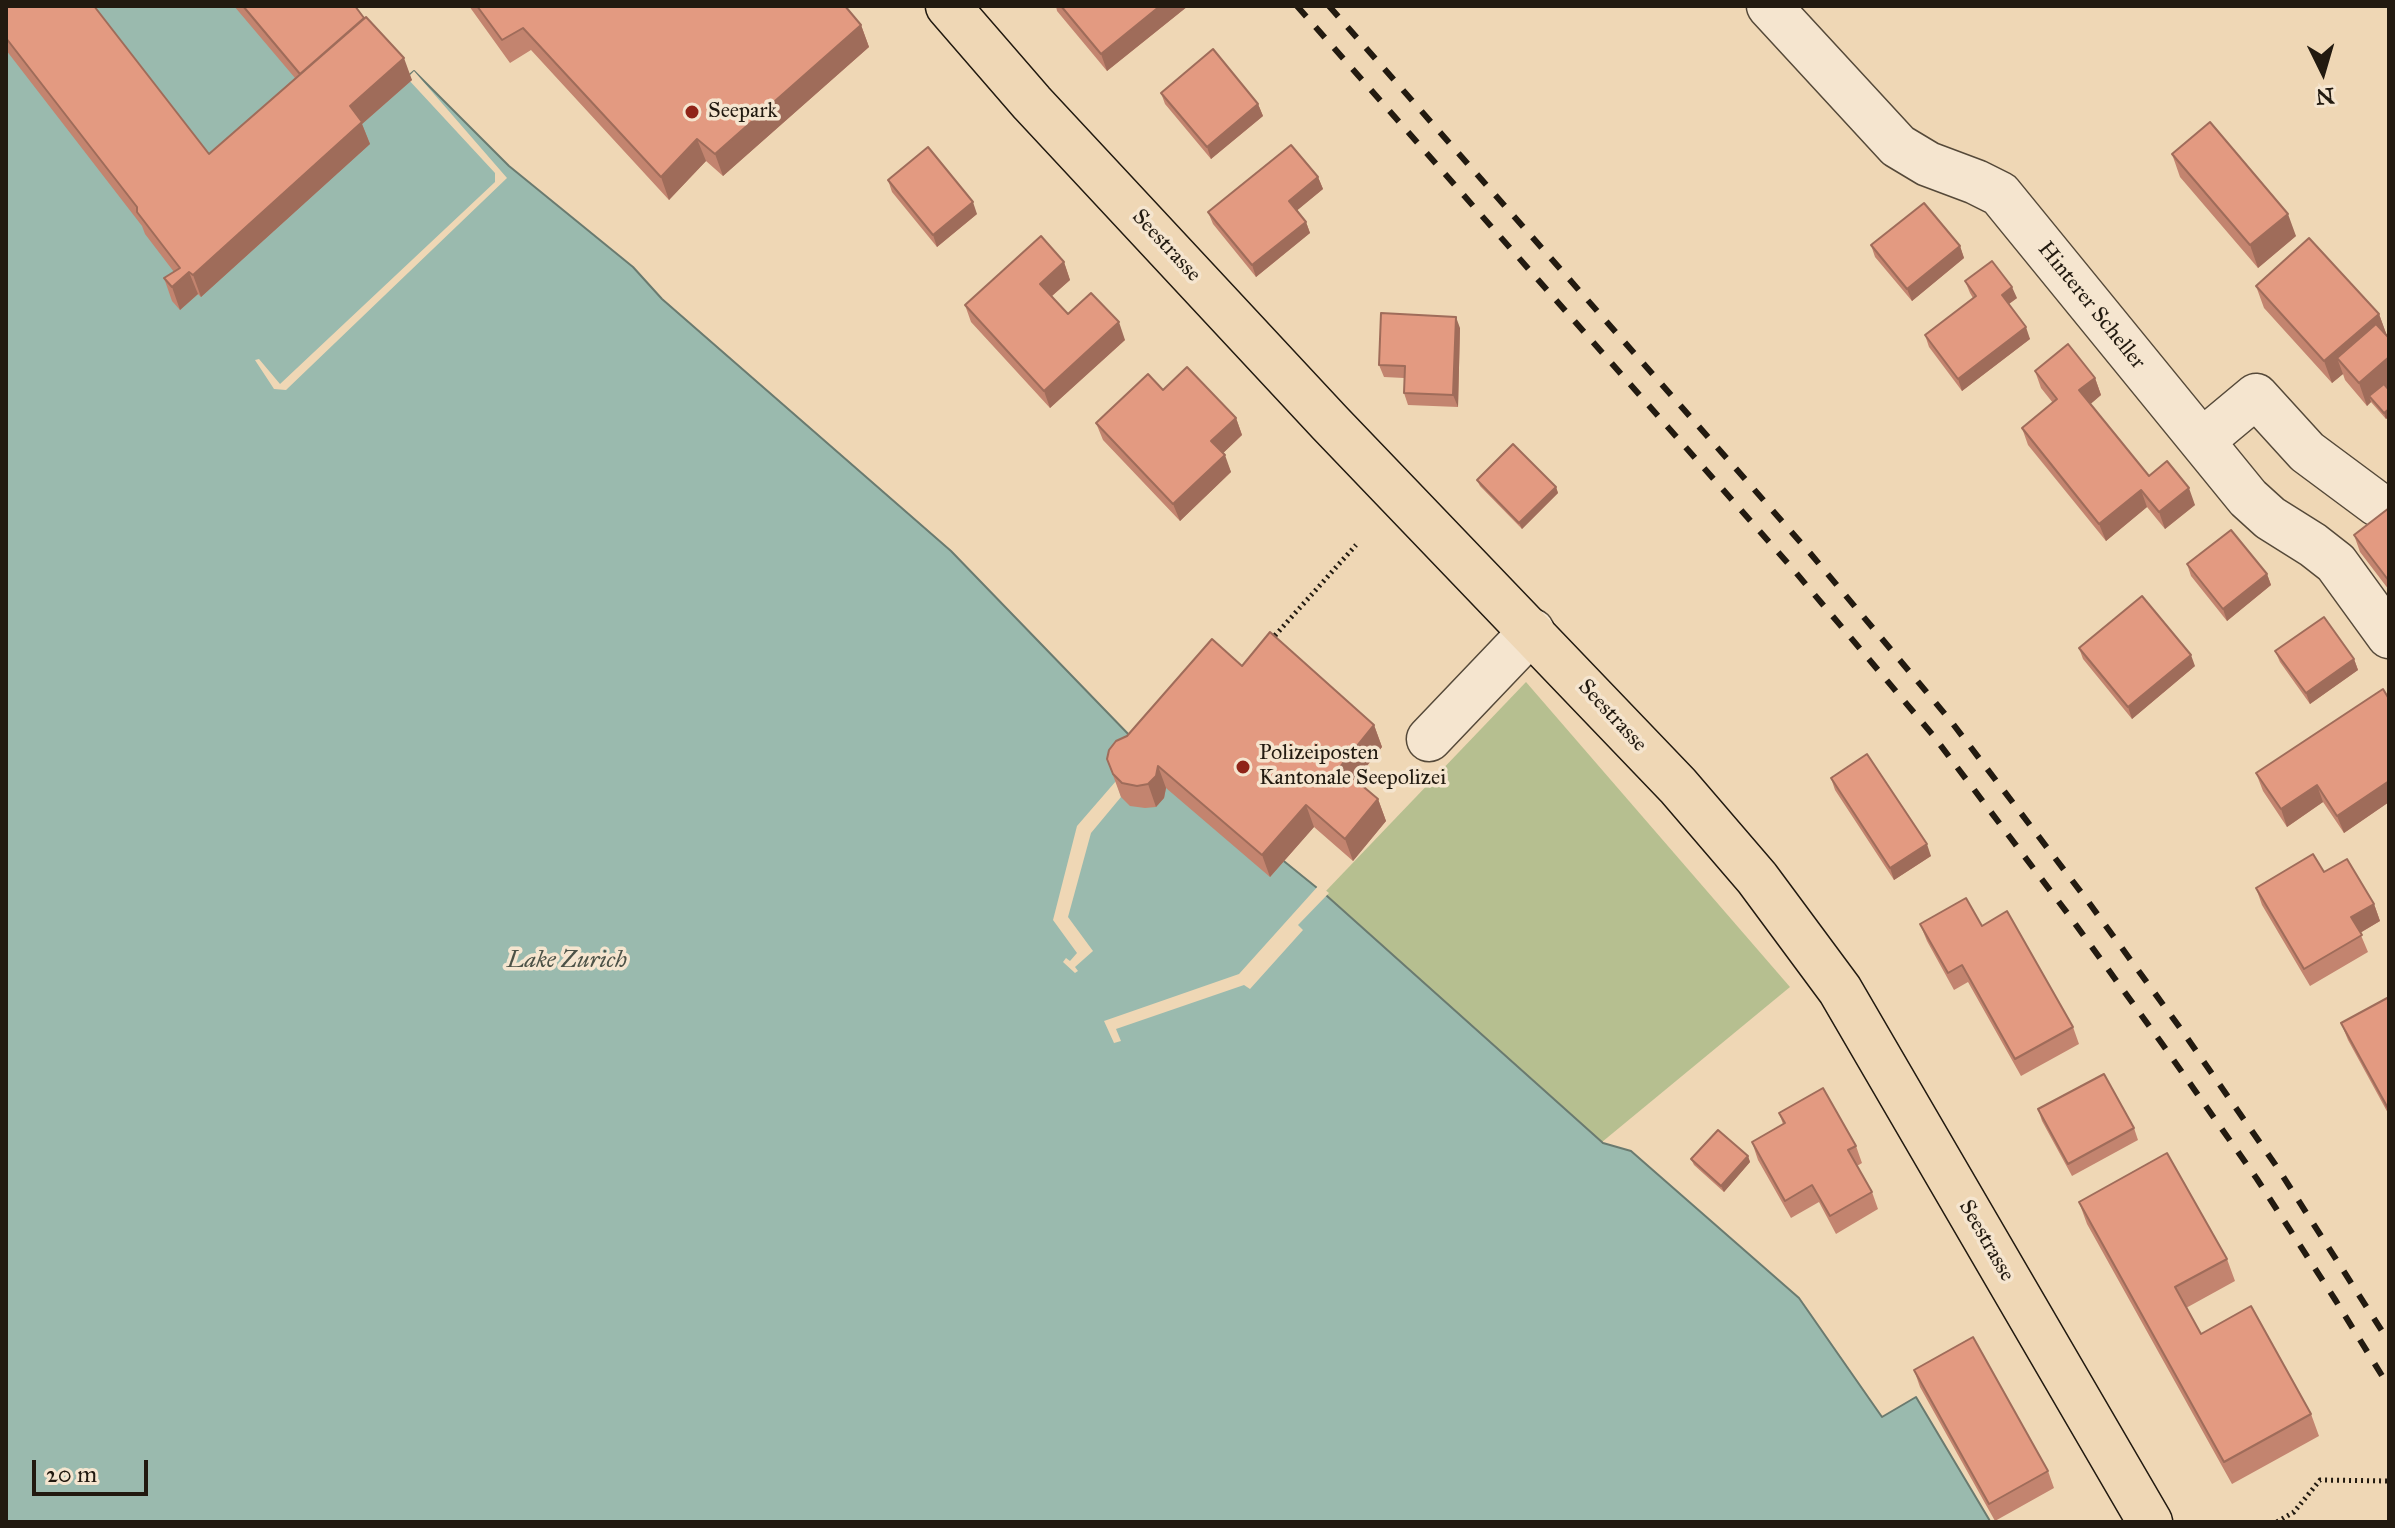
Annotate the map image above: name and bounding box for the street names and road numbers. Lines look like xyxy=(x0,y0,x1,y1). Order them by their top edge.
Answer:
street label: Seestrasse xyxy=(1126,204,1206,288)
street label: Hinterer Scheller xyxy=(2031,237,2151,375)
street label: Seestrasse xyxy=(1572,674,1652,758)
street label: Seestrasse xyxy=(1952,1196,2020,1286)

